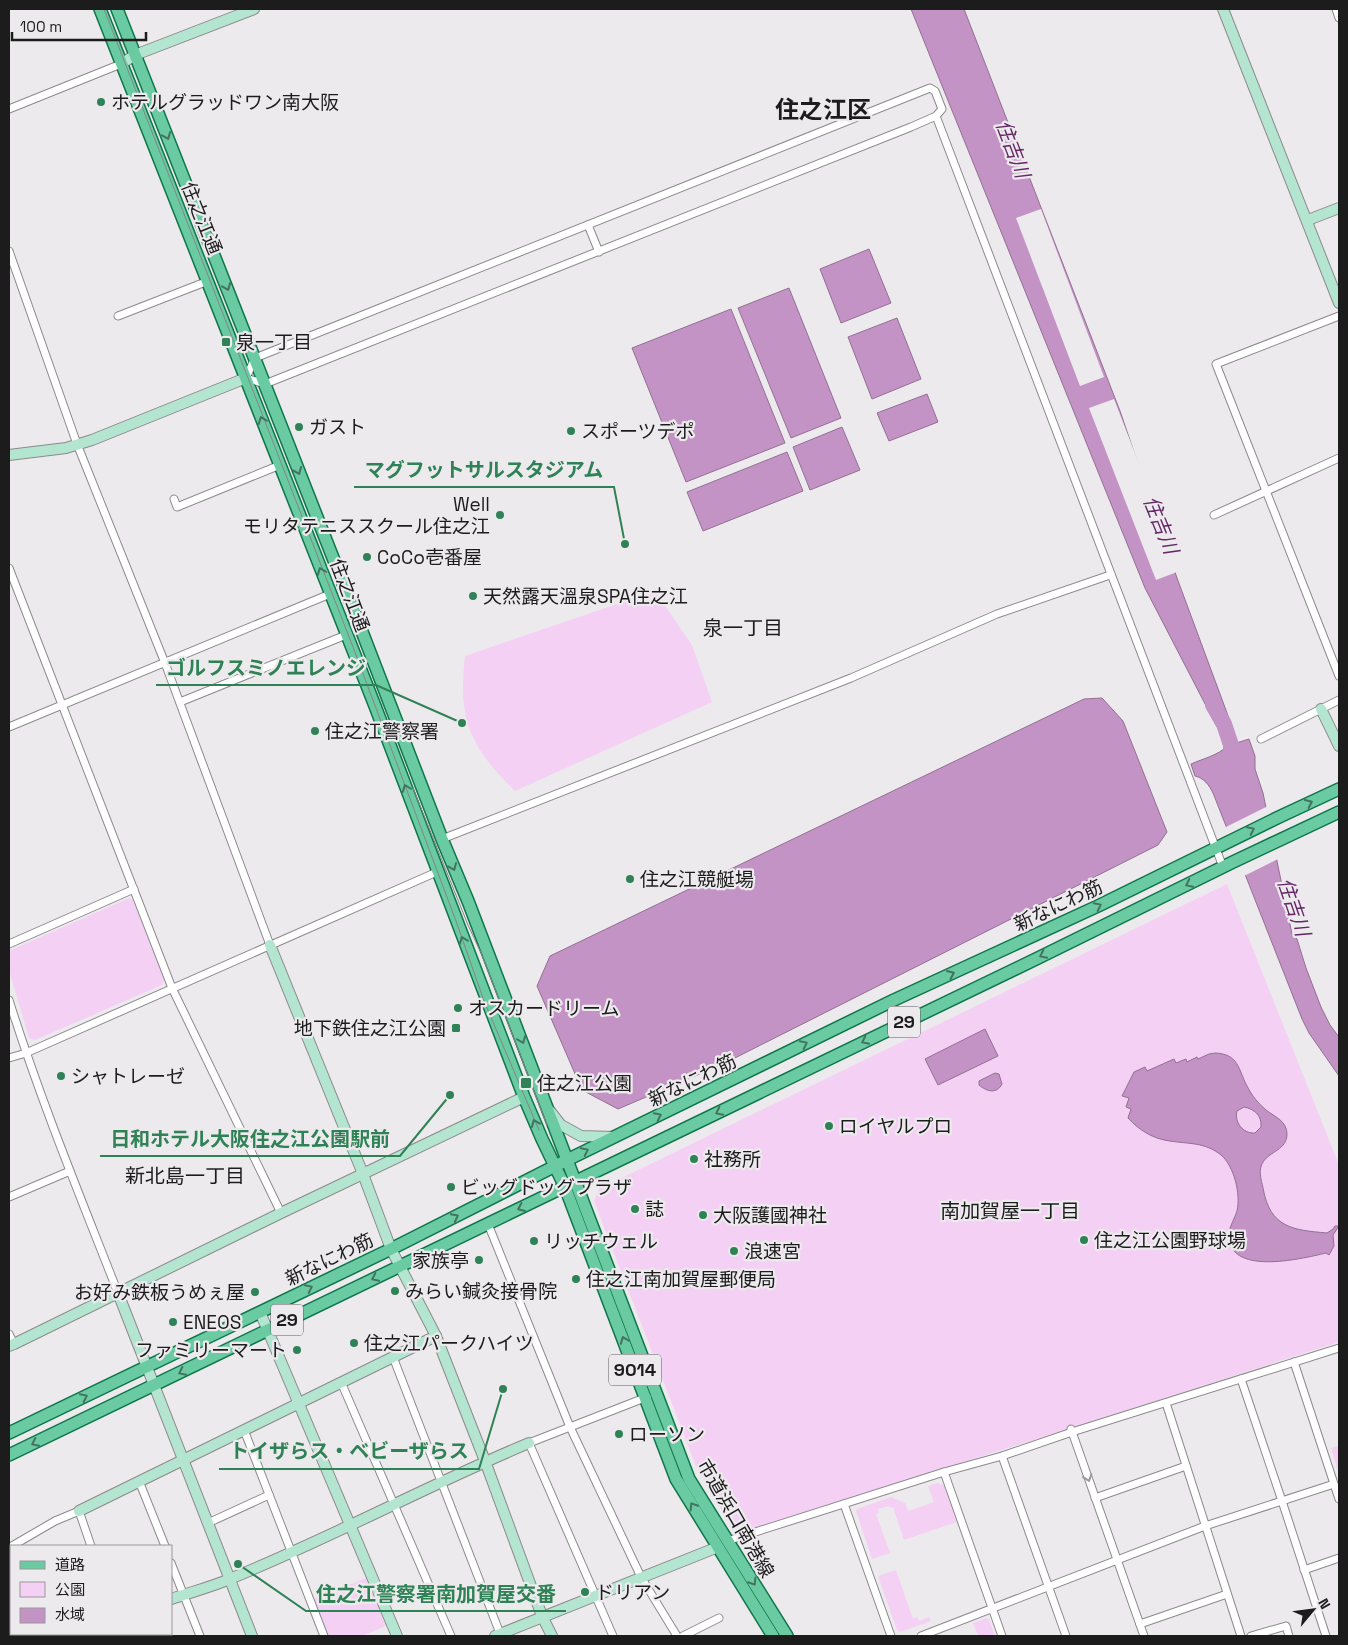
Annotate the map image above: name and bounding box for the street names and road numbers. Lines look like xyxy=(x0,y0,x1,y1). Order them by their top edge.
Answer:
street label: 住之江通 xyxy=(176,178,227,258)
street label: 住之江通 xyxy=(324,555,375,635)
street label: 新なにわ筋 xyxy=(1010,874,1107,937)
road number: 29 xyxy=(888,1006,920,1038)
street label: 新なにわ筋 xyxy=(644,1048,740,1113)
street label: 新なにわ筋 xyxy=(281,1227,377,1292)
road number: 29 xyxy=(271,1304,303,1336)
road number: 9014 xyxy=(609,1354,661,1386)
street label: 市道浜口南港線 xyxy=(691,1454,780,1582)

